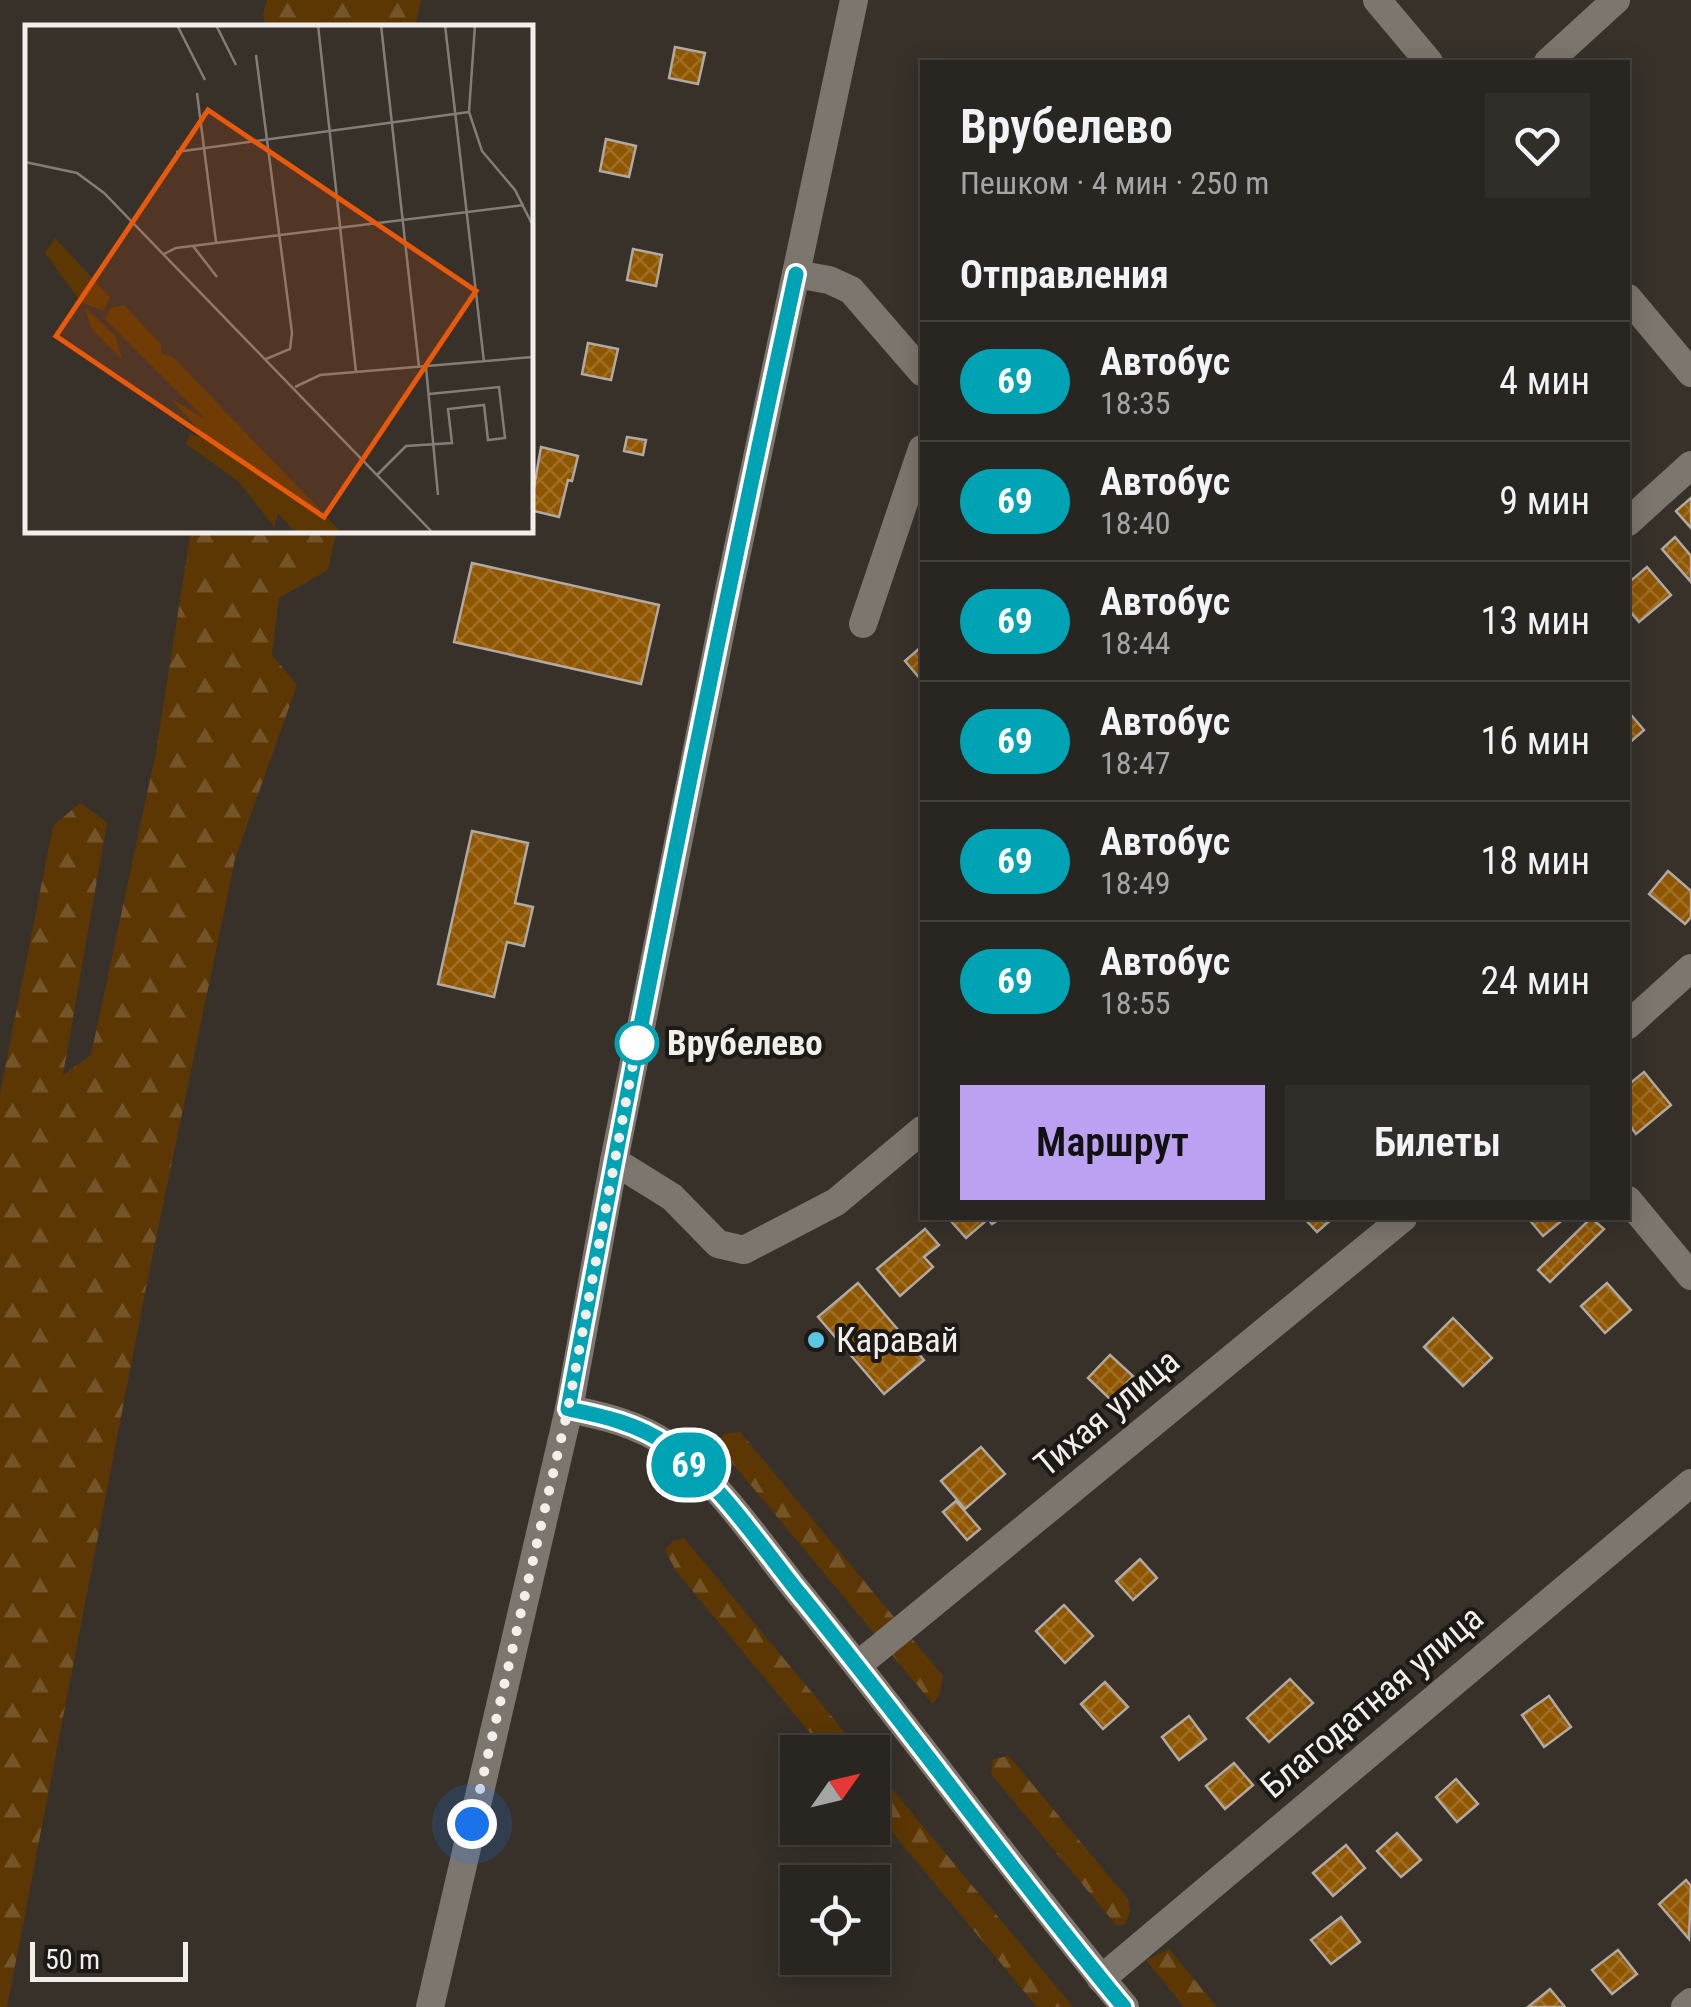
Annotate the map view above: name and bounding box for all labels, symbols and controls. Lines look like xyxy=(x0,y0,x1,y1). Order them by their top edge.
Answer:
inset map xyxy=(25,25,532,532)
button: heart xyxy=(1485,93,1590,198)
text: Врубелево xyxy=(960,98,1173,155)
text: Пешком · 4 мин · 250 m xyxy=(960,164,1269,202)
text: Отправления xyxy=(960,253,1169,297)
text: Автобус xyxy=(1100,340,1230,384)
text: 4 мин xyxy=(1499,359,1590,403)
text: 69 xyxy=(997,361,1033,402)
text: 18:35 xyxy=(1100,384,1171,422)
text: Автобус xyxy=(1100,460,1230,504)
text: 9 мин xyxy=(1499,479,1590,523)
text: 69 xyxy=(997,481,1033,522)
text: 18:40 xyxy=(1100,504,1171,542)
text: Автобус xyxy=(1100,580,1230,624)
text: 13 мин xyxy=(1481,599,1590,643)
text: 69 xyxy=(997,601,1033,642)
text: 18:44 xyxy=(1100,624,1171,662)
text: Автобус xyxy=(1100,700,1230,744)
text: 16 мин xyxy=(1481,719,1590,763)
text: 69 xyxy=(997,721,1033,762)
text: 18:47 xyxy=(1100,744,1171,782)
text: Автобус xyxy=(1100,820,1230,864)
text: 18 мин xyxy=(1481,839,1590,883)
text: 69 xyxy=(997,841,1033,882)
text: 18:49 xyxy=(1100,864,1171,902)
text: Автобус xyxy=(1100,940,1230,984)
text: 24 мин xyxy=(1481,959,1590,1003)
text: 69 xyxy=(997,961,1033,1002)
text: 18:55 xyxy=(1100,984,1171,1022)
marker: Врубелево xyxy=(616,1022,658,1064)
place label: Врубелево xyxy=(667,1023,823,1064)
button: Маршрут xyxy=(960,1085,1265,1200)
button: Билеты xyxy=(1285,1085,1590,1200)
place label: Каравай xyxy=(836,1320,959,1361)
marker: Каравай xyxy=(805,1329,827,1351)
street label: Тихая улица xyxy=(1026,1341,1188,1485)
line badge: 69 xyxy=(644,1432,734,1498)
text: 69 xyxy=(671,1445,707,1486)
street label: Благодатная улица xyxy=(1253,1597,1491,1807)
north arrow xyxy=(780,1735,890,1845)
map controls xyxy=(780,1735,890,1975)
your location xyxy=(447,1799,497,1849)
button: locate xyxy=(780,1865,890,1975)
scale bar xyxy=(30,1937,188,1982)
text: 50 m xyxy=(45,1943,100,1976)

